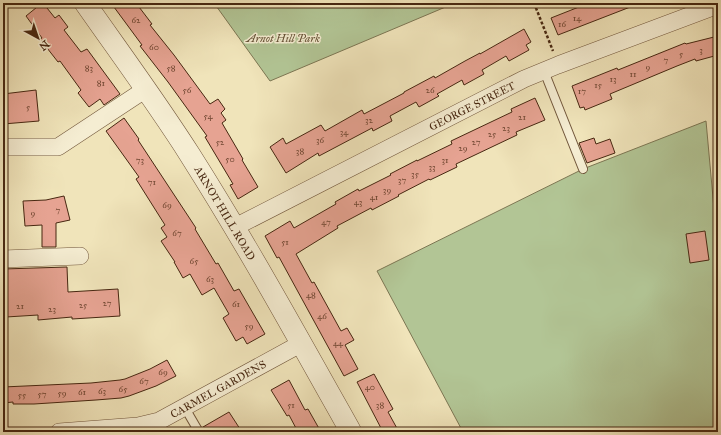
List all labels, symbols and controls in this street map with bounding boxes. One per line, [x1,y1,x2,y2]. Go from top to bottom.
house number: 14 [573,12,582,23]
house number: 62 [131,14,141,25]
north arrow [18,18,58,58]
house number: 16 [558,18,566,29]
park label: Arnot Hill Park [245,32,320,45]
text: N [36,37,52,54]
house number: 60 [149,41,159,52]
house number: 3 [699,44,703,55]
house number: 5 [679,48,684,59]
house number: 7 [664,54,669,65]
house number: 9 [646,61,651,72]
house number: 83 [85,62,94,73]
house number: 58 [167,62,176,73]
house number: 11 [629,68,637,79]
house number: 13 [609,73,617,84]
house number: 81 [97,77,106,88]
street label: GEORGE STREET [427,79,518,134]
house number: 15 [594,79,603,90]
house number: 56 [183,84,192,95]
house number: 26 [425,84,435,95]
house number: 17 [578,85,586,96]
house number: 5 [26,101,31,112]
house number: 54 [204,110,213,121]
house number: 21 [518,111,526,122]
house number: 32 [365,114,374,125]
house number: 23 [502,122,510,133]
house number: 34 [340,126,349,137]
house number: 25 [488,128,497,139]
house number: 36 [316,134,324,145]
house number: 52 [216,136,225,147]
house number: 27 [472,136,481,147]
house number: 29 [458,142,468,153]
house number: 38 [296,145,304,156]
house number: 50 [225,153,235,164]
house number: 73 [136,154,145,165]
house number: 31 [441,154,449,165]
house number: 33 [428,161,436,172]
street label: ARNOT HILL ROAD [191,163,258,263]
house number: 35 [411,168,420,179]
house number: 37 [398,174,406,185]
house number: 71 [148,176,157,187]
house number: 39 [383,184,391,195]
house number: 41 [370,191,379,202]
house number: 43 [354,196,363,207]
house number: 69 [162,199,172,210]
house number: 7 [56,204,61,215]
house number: 9 [31,207,36,218]
house number: 47 [321,216,331,227]
house number: 67 [172,227,182,238]
house number: 51 [281,236,289,247]
house number: 65 [190,255,199,266]
house number: 63 [206,273,215,284]
house number: 48 [306,289,316,300]
house number: 27 [103,297,112,308]
house number: 61 [232,298,240,309]
house number: 25 [79,299,88,310]
house number: 21 [16,300,24,311]
house number: 23 [48,303,56,314]
house number: 46 [317,310,327,321]
house number: 59 [244,320,254,331]
house number: 44 [333,337,344,348]
street label: CARMEL GARDENS [168,358,268,421]
house number: 69 [158,366,168,377]
house number: 67 [139,375,149,386]
house number: 40 [365,381,375,392]
house number: 65 [119,383,128,394]
house number: 63 [98,385,107,396]
house number: 61 [78,386,86,397]
house number: 59 [57,387,67,398]
house number: 57 [38,388,47,399]
house number: 55 [18,389,27,400]
house number: 51 [287,399,295,410]
house number: 38 [376,399,384,410]

